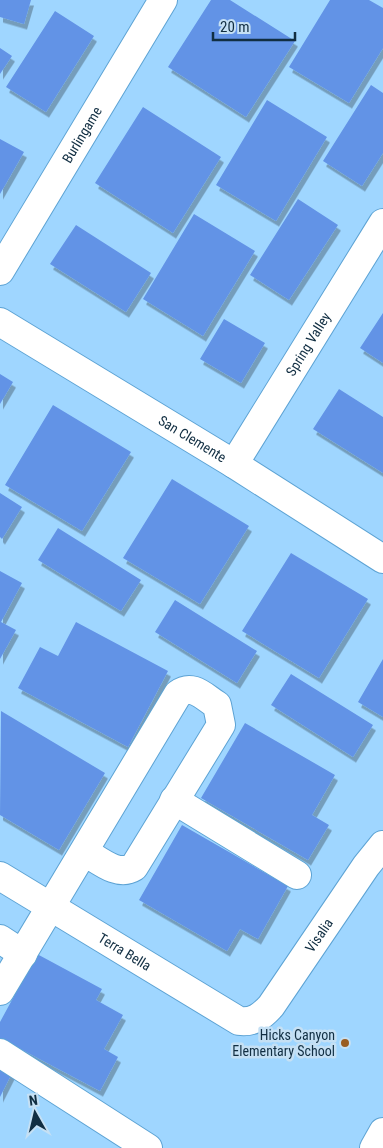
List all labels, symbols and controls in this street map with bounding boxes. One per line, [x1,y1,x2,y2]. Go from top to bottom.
scale bar [213,10,296,42]
text: 20 m [220,18,250,36]
street label: Burlingame [59,103,105,166]
street label: Spring Valley [283,309,334,379]
street label: San Clemente [156,412,229,466]
street label: Visalia [302,915,336,955]
street label: Terra Bella [96,930,154,974]
place label: Hicks Canyon Elementary School [232,1027,335,1059]
marker: Hicks Canyon Elementary School [339,1037,351,1049]
north arrow [10,1088,60,1138]
text: N [28,1092,39,1109]

